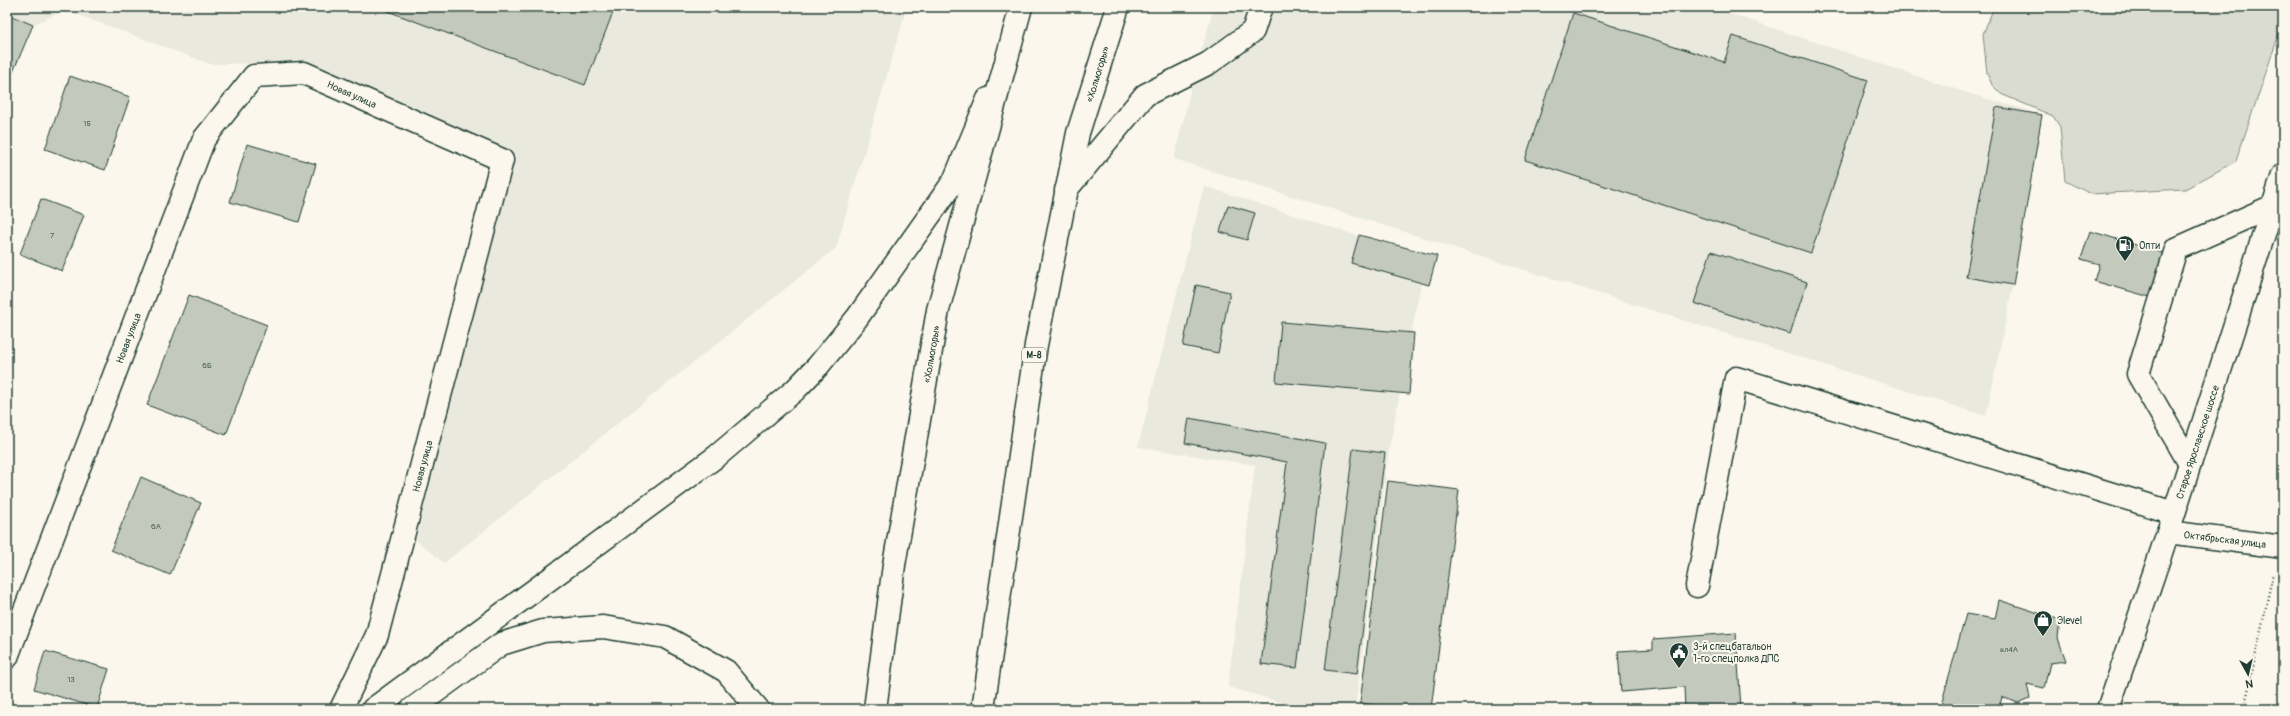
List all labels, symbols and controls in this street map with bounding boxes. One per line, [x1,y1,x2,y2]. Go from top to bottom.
street label: «Холмогоры» [1084,45,1112,104]
street label: Новая улица [325,79,379,111]
house number: 15 [83,119,91,128]
house number: 7 [50,231,55,240]
fuel station icon: Опти [2114,234,2136,262]
place label: Опти [2139,240,2160,252]
street label: Новая улица [114,311,144,365]
street label: «Холмогоры» [921,325,943,384]
road number: М-8 [1022,348,1046,362]
house number: 6Б [202,361,212,370]
street label: Старое Ярославское шоссе [2174,384,2222,501]
street label: Новая улица [410,439,436,493]
house number: 6А [151,522,161,531]
street label: Октябрьская улица [2183,529,2267,551]
shop icon: Эlevel [2032,609,2054,637]
place label: Эlevel [2057,615,2082,627]
public building icon: 3-й спецбатальон 1-го спецполка ДПС [1668,641,1690,669]
place label: 3-й спецбатальон 1-го спецполка ДПС [1693,641,1779,665]
house number: вл4А [2000,645,2018,654]
north arrow [2228,654,2268,694]
house number: 13 [67,675,75,684]
text: N [2244,676,2254,690]

